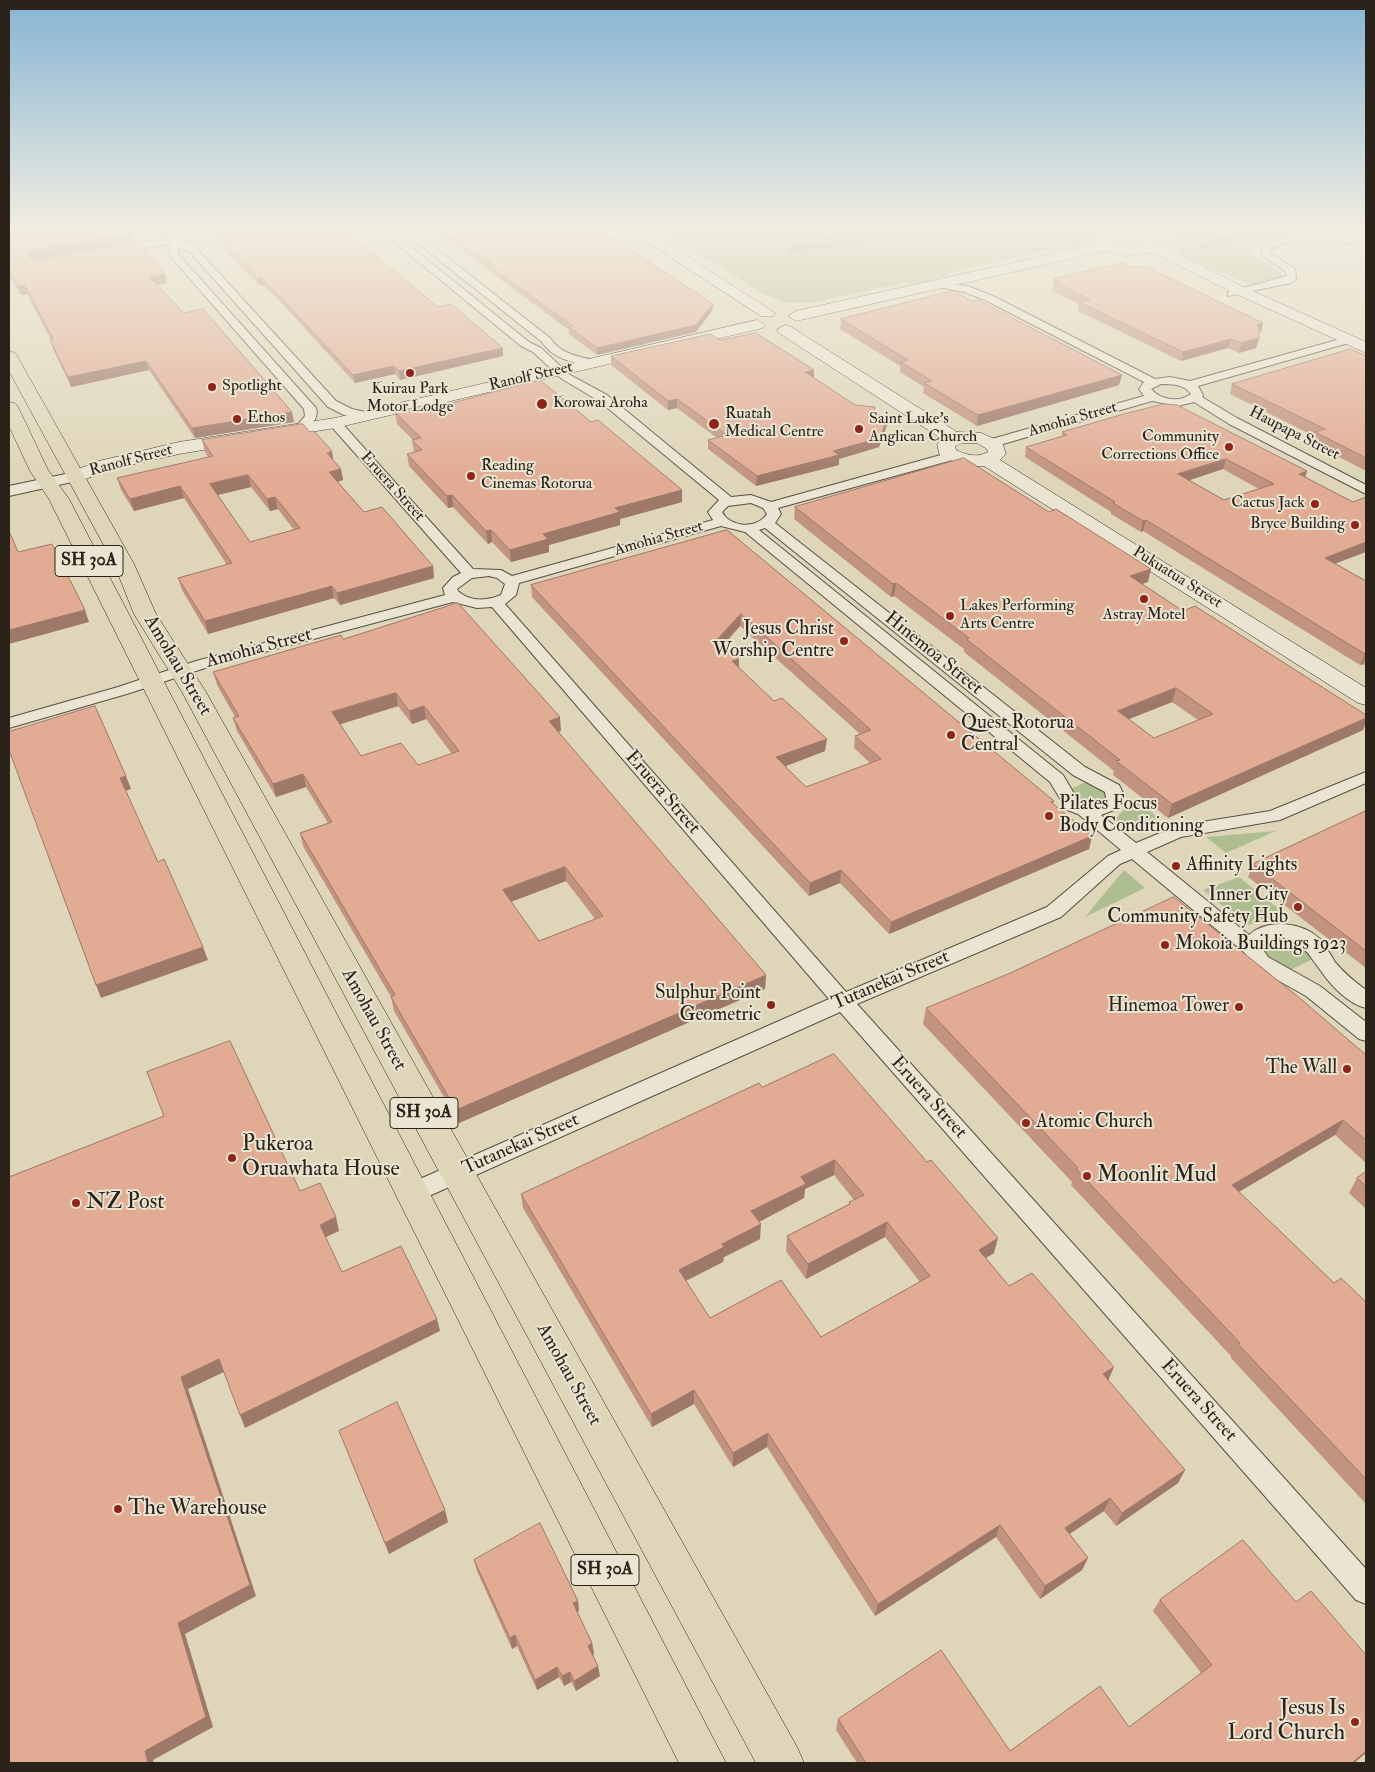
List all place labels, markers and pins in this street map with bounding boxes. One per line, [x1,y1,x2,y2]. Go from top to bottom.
marker: Kuirau Park Motor Lodge [404,367,416,379]
place label: Spotlight [222,377,282,397]
place label: Kuirau Park Motor Lodge [367,380,453,418]
marker: Spotlight [206,381,218,393]
place label: Korowai Aroha [553,394,648,414]
marker: Korowai Aroha [535,397,549,411]
place label: Ruatah Medical Centre [725,405,824,443]
place label: Ethos [247,409,285,429]
place label: Saint Luke's Anglican Church [869,410,977,448]
marker: Ethos [231,413,243,425]
marker: Ruatah Medical Centre [707,417,721,431]
marker: Saint Luke's Anglican Church [853,423,865,435]
place label: Community Corrections Office [1101,428,1219,466]
marker: Community Corrections Office [1223,441,1235,453]
place label: Reading Cinemas Rotorua [481,457,592,495]
marker: Reading Cinemas Rotorua [465,470,477,482]
place label: Cactus Jack [1231,494,1305,514]
marker: Cactus Jack [1309,498,1321,510]
place label: Bryce Building [1250,515,1345,535]
marker: Bryce Building [1349,519,1361,531]
marker: Astray Motel [1138,593,1150,605]
place label: Lakes Performing Arts Centre [960,597,1074,635]
place label: Astray Motel [1103,606,1185,626]
marker: Lakes Performing Arts Centre [944,610,956,622]
place label: Jesus Christ Worship Centre [712,619,834,663]
marker: Jesus Christ Worship Centre [838,635,850,647]
place label: Quest Rotorua Central [961,713,1074,757]
marker: Quest Rotorua Central [945,729,957,741]
place label: Pilates Focus Body Conditioning [1059,794,1204,838]
marker: Pilates Focus Body Conditioning [1043,810,1055,822]
place label: Affinity Lights [1186,855,1297,877]
marker: Affinity Lights [1170,860,1182,872]
place label: Inner City Community Safety Hub [1107,885,1288,929]
marker: Inner City Community Safety Hub [1292,901,1304,913]
place label: Mokoia Buildings 1923 [1175,934,1346,956]
marker: Mokoia Buildings 1923 [1159,939,1171,951]
place label: Sulphur Point Geometric [655,983,761,1027]
place label: Hinemoa Tower [1108,996,1229,1018]
marker: Sulphur Point Geometric [765,999,777,1011]
marker: Hinemoa Tower [1233,1001,1245,1013]
place label: The Wall [1266,1058,1337,1080]
marker: The Wall [1341,1063,1353,1075]
place label: Atomic Church [1036,1112,1153,1134]
marker: Atomic Church [1020,1117,1032,1129]
place label: Pukeroa Oruawhata House [242,1132,400,1184]
marker: Pukeroa Oruawhata House [226,1152,238,1164]
place label: Moonlit Mud [1097,1163,1217,1189]
marker: Moonlit Mud [1081,1170,1093,1182]
place label: NZ Post [86,1190,164,1216]
marker: NZ Post [70,1197,82,1209]
place label: The Warehouse [128,1496,267,1522]
marker: The Warehouse [112,1503,124,1515]
place label: Jesus Is Lord Church [1227,1696,1345,1748]
marker: Jesus Is Lord Church [1349,1716,1361,1728]

